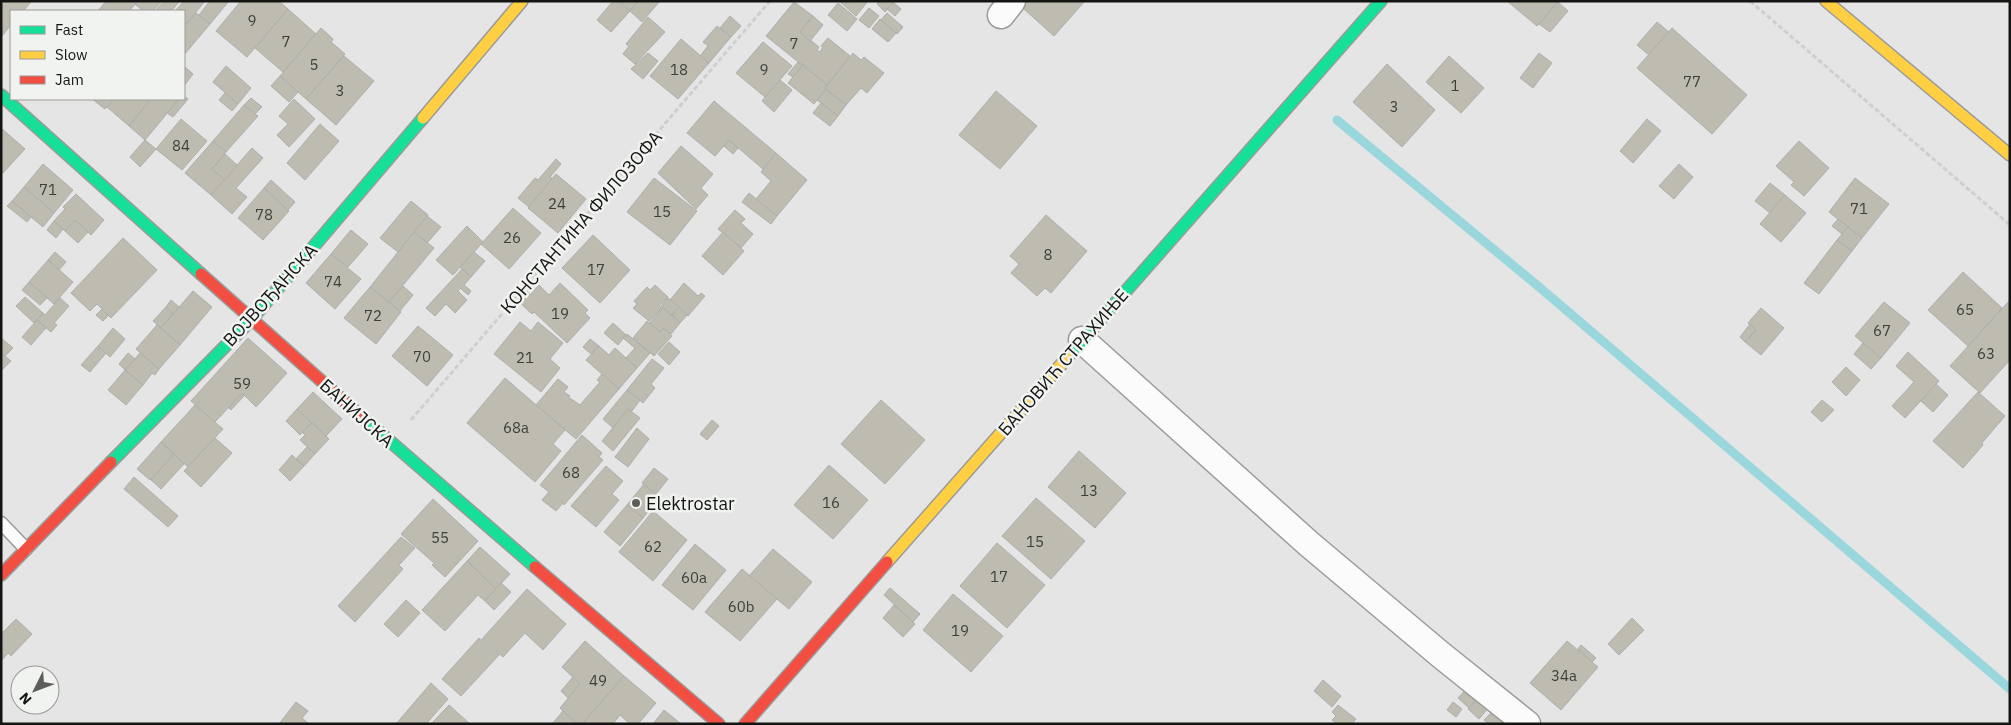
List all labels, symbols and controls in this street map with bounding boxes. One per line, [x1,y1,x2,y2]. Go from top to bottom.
legend [10,10,185,100]
house number: 9 [247,11,257,30]
text: Fast [55,20,83,39]
house number: 7 [281,32,291,51]
house number: 7 [789,34,799,53]
text: Slow [55,45,88,64]
house number: 5 [309,55,319,74]
house number: 18 [670,60,688,79]
house number: 9 [759,60,769,79]
text: Jam [55,70,84,89]
house number: 77 [1683,72,1701,91]
house number: 1 [1450,76,1460,95]
house number: 3 [335,81,345,100]
house number: 3 [1389,97,1399,116]
street label: КОНСТАНТИНА ФИЛОЗОФА [495,125,667,318]
house number: 84 [172,136,190,155]
house number: 71 [39,180,57,199]
house number: 24 [548,194,566,213]
house number: 71 [1850,199,1868,218]
house number: 15 [653,202,671,221]
house number: 78 [255,205,273,224]
house number: 26 [503,228,521,247]
street label: ВОЈВОЂАНСКА [218,238,323,351]
house number: 8 [1043,245,1053,264]
house number: 17 [587,260,605,279]
house number: 74 [324,272,342,291]
street label: БАНОВИЋ СТРАХИЊЕ [993,284,1133,440]
house number: 65 [1956,300,1974,319]
house number: 19 [551,304,569,323]
house number: 72 [364,306,382,325]
house number: 67 [1873,321,1891,340]
house number: 63 [1977,344,1995,363]
house number: 70 [413,347,431,366]
house number: 21 [516,348,534,367]
house number: 59 [233,374,251,393]
street label: БАНИЈСКА [315,374,399,453]
house number: 68a [503,418,529,437]
house number: 68 [562,463,580,482]
house number: 13 [1080,481,1098,500]
place label: Elektrostar [646,492,735,515]
house number: 16 [822,493,840,512]
marker: Elektrostar [630,497,642,509]
house number: 55 [431,528,449,547]
house number: 15 [1026,532,1044,551]
house number: 62 [644,537,662,556]
house number: 17 [990,567,1008,586]
house number: 60a [681,568,707,587]
house number: 60b [728,597,754,616]
house number: 19 [951,621,969,640]
north arrow [10,665,60,715]
house number: 34a [1551,666,1577,685]
house number: 49 [589,671,607,690]
text: N [15,689,35,708]

